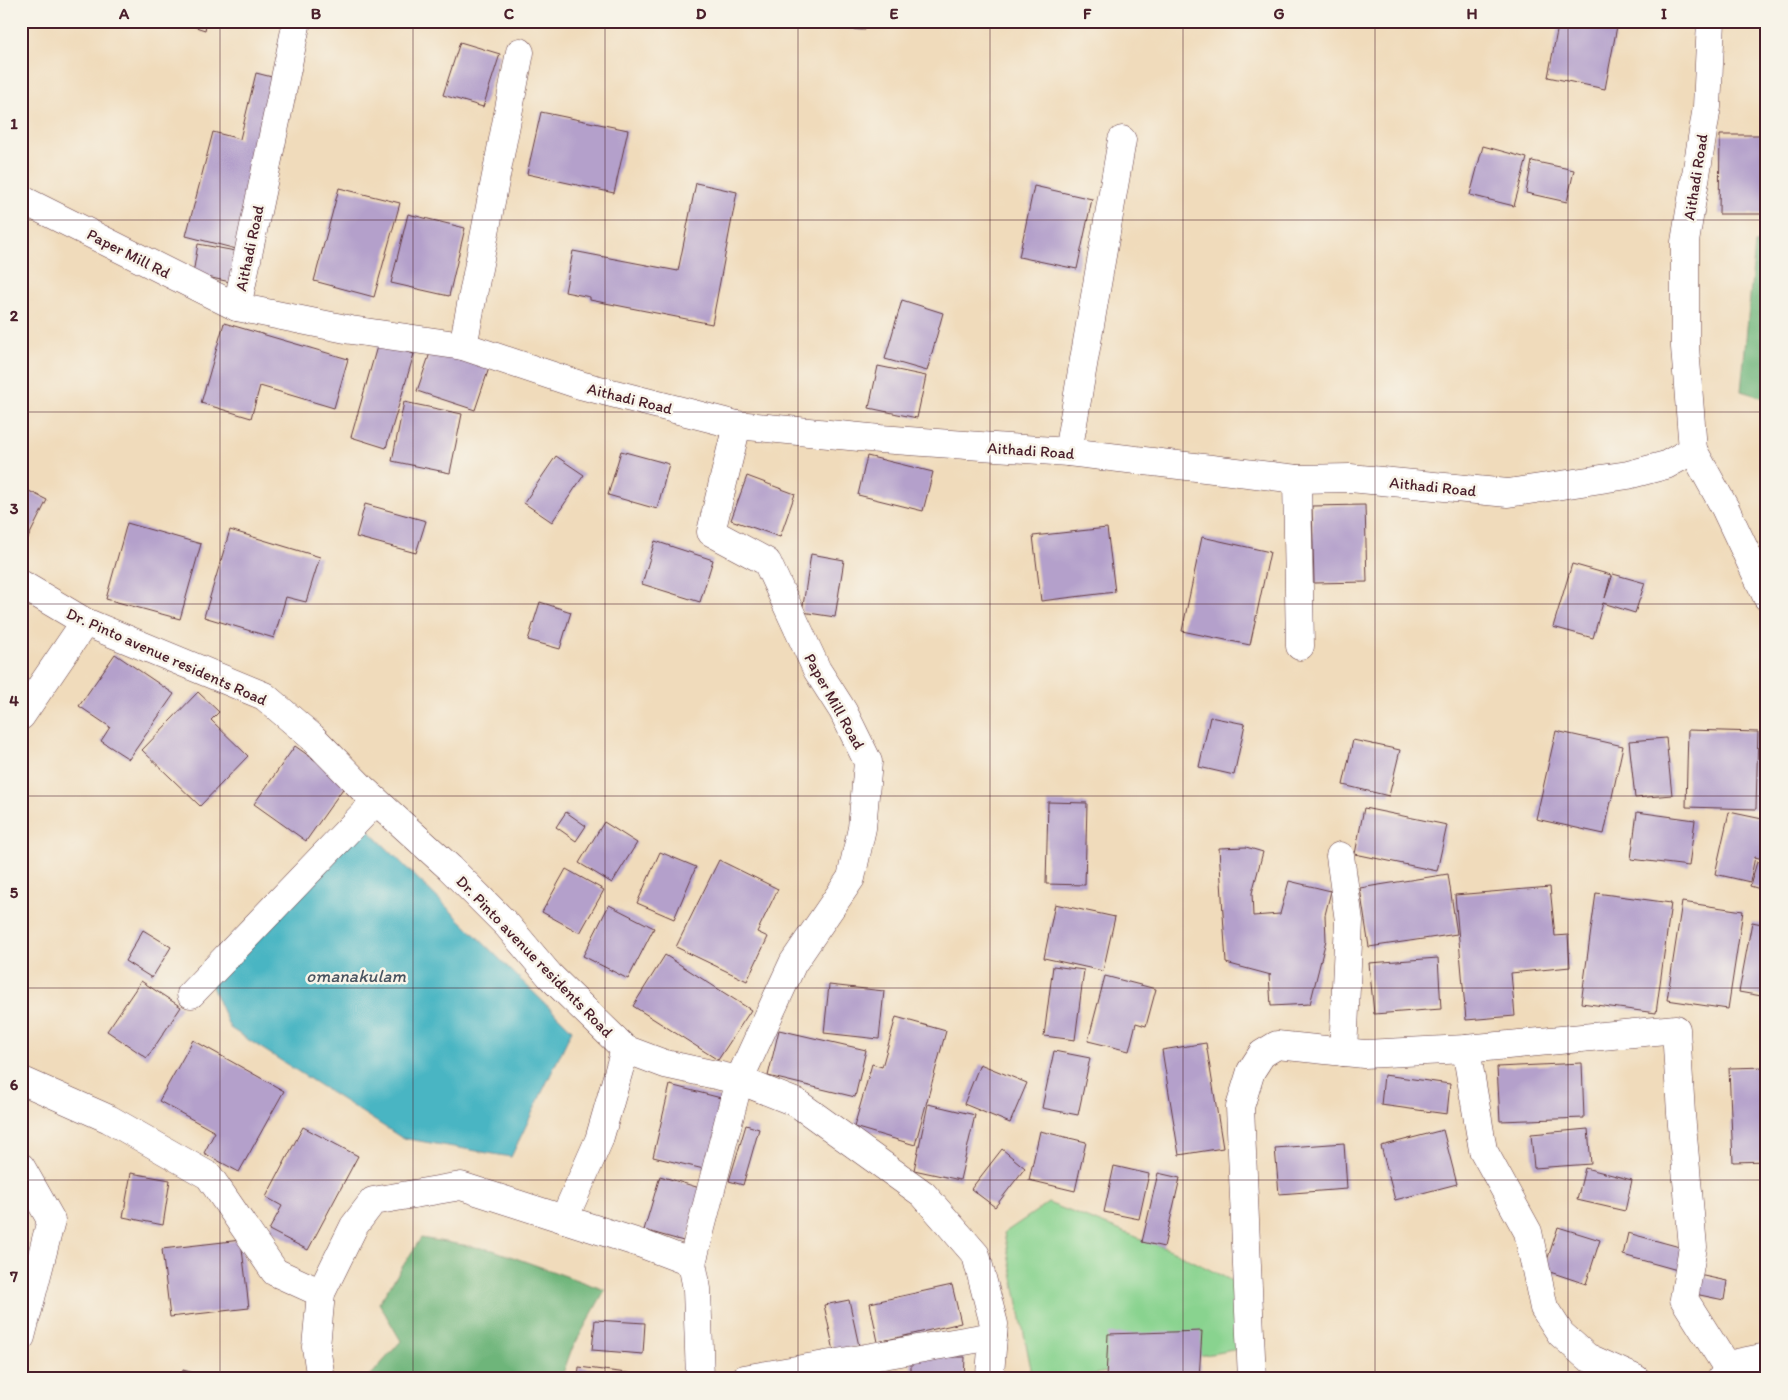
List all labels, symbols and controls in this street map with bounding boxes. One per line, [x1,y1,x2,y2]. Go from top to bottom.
text: A [118,4,130,23]
text: B [311,4,322,23]
text: C [504,4,515,23]
text: D [696,4,707,23]
text: E [890,4,899,23]
text: F [1083,4,1092,23]
text: G [1273,4,1285,23]
text: H [1466,4,1478,23]
text: I [1661,4,1667,23]
text: 1 [10,114,18,133]
street label: Aithadi Road [1679,132,1712,222]
street label: Aithadi Road [231,203,268,293]
street label: Paper Mill Rd [84,224,174,283]
text: 2 [10,306,19,325]
street label: Aithadi Road [585,379,675,418]
street label: Aithadi Road [987,438,1075,463]
street label: Aithadi Road [1389,472,1477,501]
text: 3 [10,499,19,518]
street label: Dr. Pinto avenue residents Road [64,604,270,709]
street label: Paper Mill Road [800,650,869,753]
text: 4 [9,691,19,710]
street label: Dr. Pinto avenue residents Road [452,872,617,1041]
text: 5 [10,883,19,902]
water label: omanakulam [306,965,406,987]
text: 6 [10,1075,19,1094]
text: 7 [9,1267,18,1286]

